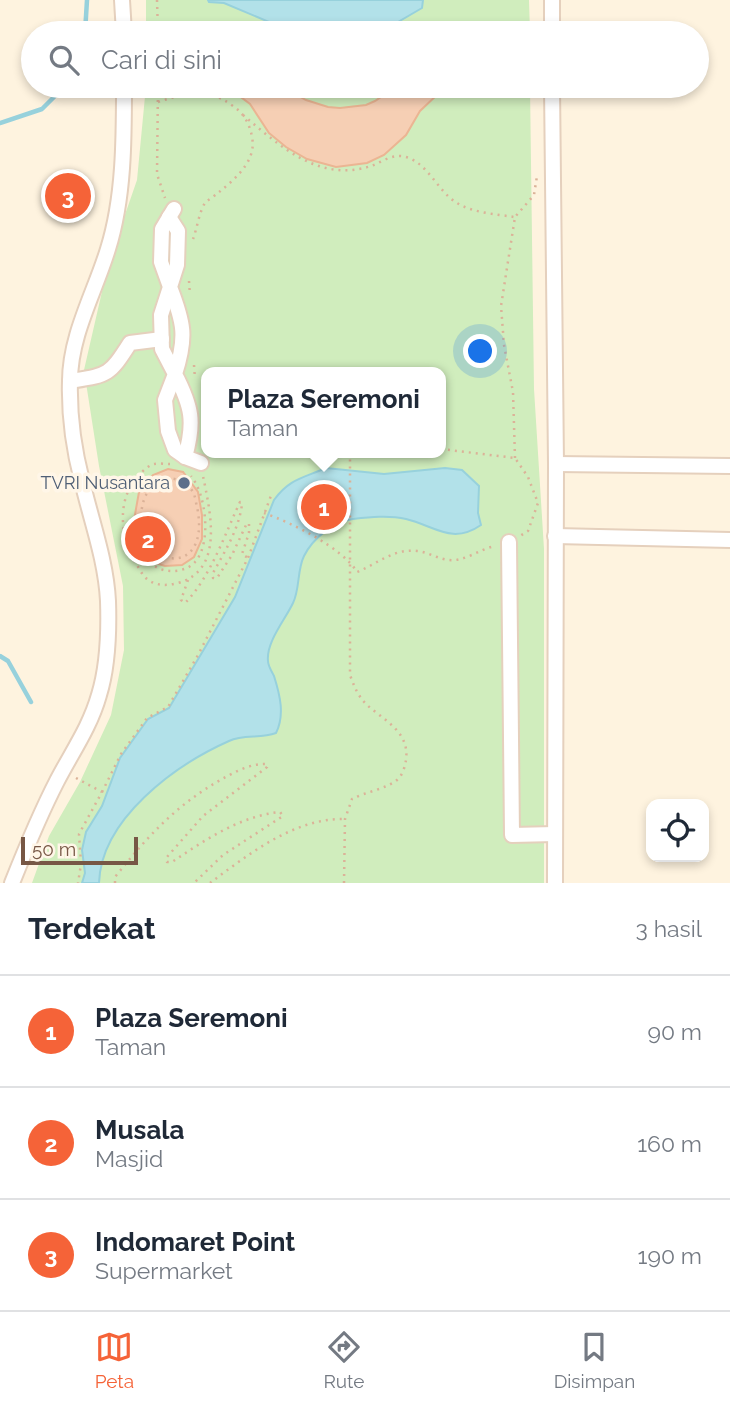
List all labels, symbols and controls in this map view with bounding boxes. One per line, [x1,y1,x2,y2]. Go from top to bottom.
search box [21,21,709,98]
icon: search [45,41,83,79]
text: Cari di sini [101,45,222,75]
pin: 3 [45,170,91,222]
your location [463,334,497,368]
popup [201,367,446,458]
text: Plaza Seremoni [227,384,420,414]
text: Taman [227,414,298,441]
place label: TVRI Nusantara [41,472,170,493]
marker: TVRI Nusantara [176,475,192,491]
pin: 1 [301,481,347,533]
pin: 2 [125,513,171,565]
map controls [646,799,709,862]
button: locate [646,799,709,862]
scale bar [21,834,138,866]
text: 50 m [32,838,76,860]
text: Terdekat [28,911,156,946]
text: 3 hasil [636,915,702,942]
text: Plaza Seremoni [95,1003,288,1033]
text: 1 [45,1018,57,1045]
text: 90 m [647,1018,702,1045]
text: Taman [95,1033,166,1060]
text: Musala [95,1115,185,1145]
text: 2 [45,1130,57,1157]
text: 160 m [637,1130,702,1157]
text: Masjid [95,1145,163,1172]
text: Indomaret Point [95,1227,295,1257]
text: 3 [45,1242,57,1269]
text: 190 m [638,1242,702,1269]
text: Supermarket [95,1257,233,1284]
tab: Peta [95,1328,134,1392]
tab: Rute [323,1328,364,1392]
tab: Disimpan [554,1328,635,1392]

